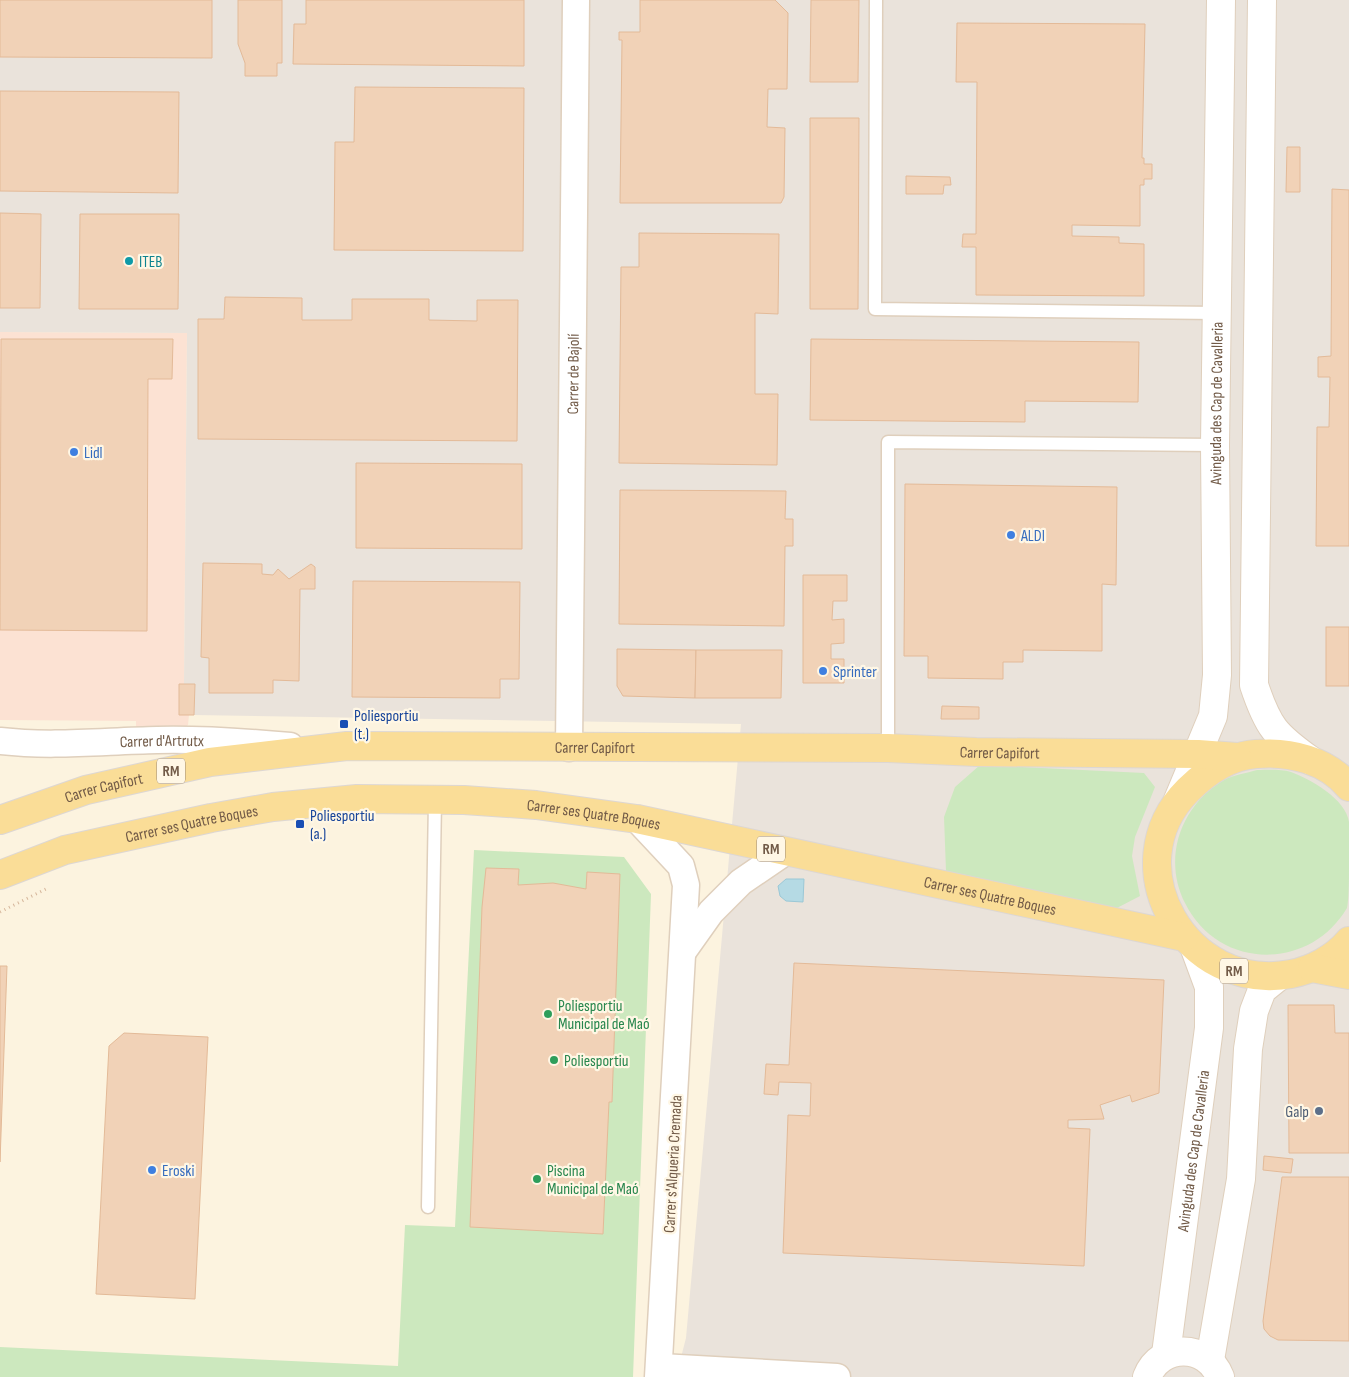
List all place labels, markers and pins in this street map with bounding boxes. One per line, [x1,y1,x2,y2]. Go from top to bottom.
place label: ITEB [139,253,162,272]
marker: ITEB [123,255,135,267]
place label: Lidl [84,444,103,463]
marker: Lidl [68,446,80,458]
place label: ALDI [1020,527,1045,546]
marker: ALDI [1005,529,1017,541]
place label: Sprinter [833,663,877,682]
marker: Sprinter [817,665,829,677]
place label: Poliesportiu (t.) [354,707,418,744]
marker: Poliesportiu (t.) [338,718,350,730]
place label: Poliesportiu (a.) [310,807,374,844]
marker: Poliesportiu (a.) [294,818,306,830]
place label: Poliesportiu Municipal de Maó [558,997,650,1034]
marker: Poliesportiu Municipal de Maó [542,1008,554,1020]
place label: Poliesportiu [564,1052,628,1071]
marker: Poliesportiu [548,1054,560,1066]
place label: Galp [1285,1103,1309,1122]
marker: Galp [1313,1105,1325,1117]
place label: Eroski [162,1162,194,1181]
place label: Piscina Municipal de Maó [547,1162,639,1199]
marker: Eroski [146,1164,158,1176]
marker: Piscina Municipal de Maó [531,1173,543,1185]

